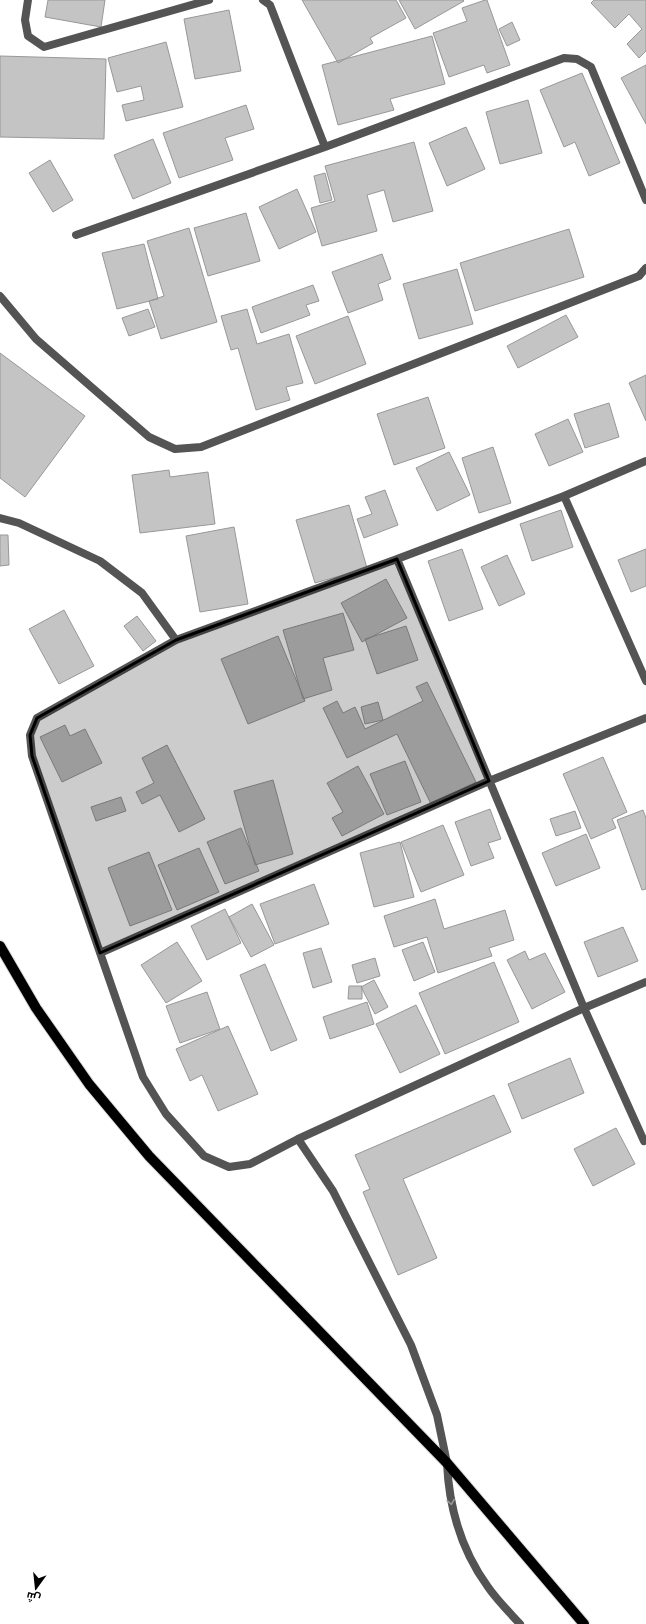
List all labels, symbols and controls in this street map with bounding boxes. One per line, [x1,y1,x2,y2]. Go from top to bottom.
one-way arrow [446,1499,455,1505]
north arrow [16,1568,56,1608]
text: ش [25,1589,42,1605]

